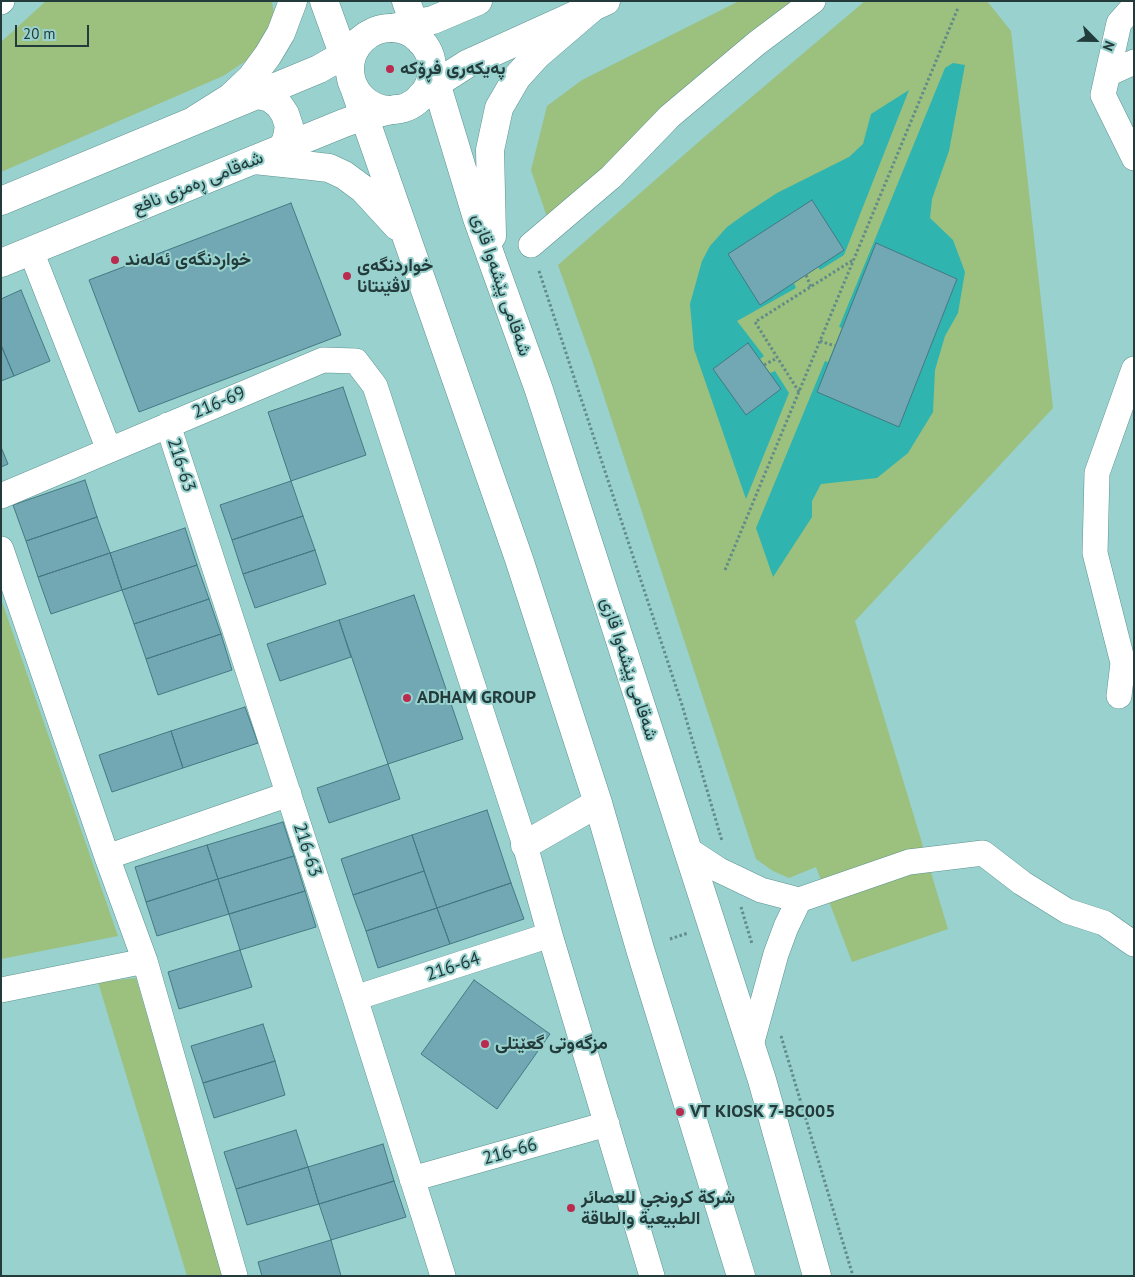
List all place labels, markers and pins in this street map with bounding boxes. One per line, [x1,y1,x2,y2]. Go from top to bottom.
place label: پەیکەری فڕۆکە [400,58,506,80]
marker: پەیکەری فڕۆکە [384,63,396,75]
place label: خواردنگەی ئەلەند [125,249,251,271]
marker: خواردنگەی ئەلەند [109,254,121,266]
place label: خواردنگەی لاڤێنتانا [357,255,433,298]
marker: خواردنگەی لاڤێنتانا [341,270,353,282]
place label: ADHAM GROUP [417,687,536,709]
marker: ADHAM GROUP [401,692,413,704]
place label: مزگەوتی گعێتلی [495,1033,608,1055]
marker: مزگەوتی گعێتلی [479,1038,491,1050]
place label: VT KIOSK 7-BC005 [690,1101,835,1123]
marker: VT KIOSK 7-BC005 [674,1106,686,1118]
place label: شركة كرونجي للعصائر الطبيعية والطاقة [581,1187,735,1230]
marker: شركة كرونجي للعصائر الطبيعية والطاقة [565,1202,577,1214]

